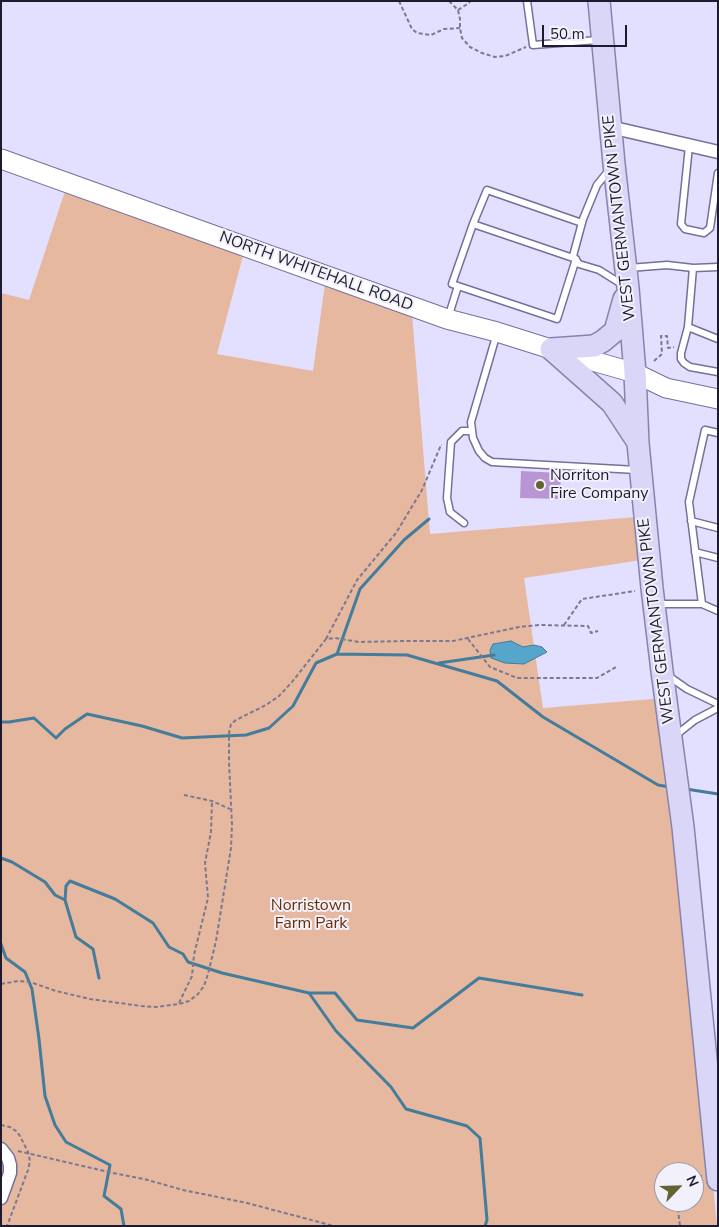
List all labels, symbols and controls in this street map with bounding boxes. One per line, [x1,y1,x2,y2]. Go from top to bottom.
scale bar [544,15,629,47]
text: 50 m [550,24,585,44]
street label: WEST GERMANTOWN PIKE [600,114,640,322]
street label: NORTH WHITEHALL ROAD [216,228,416,316]
place label: Norriton Fire Company [550,466,649,504]
marker: Norriton Fire Company [534,479,546,491]
street label: WEST GERMANTOWN PIKE [635,517,679,725]
park label: Norristown Farm Park [271,896,351,934]
north arrow [654,1162,704,1212]
text: N [681,1172,703,1190]

